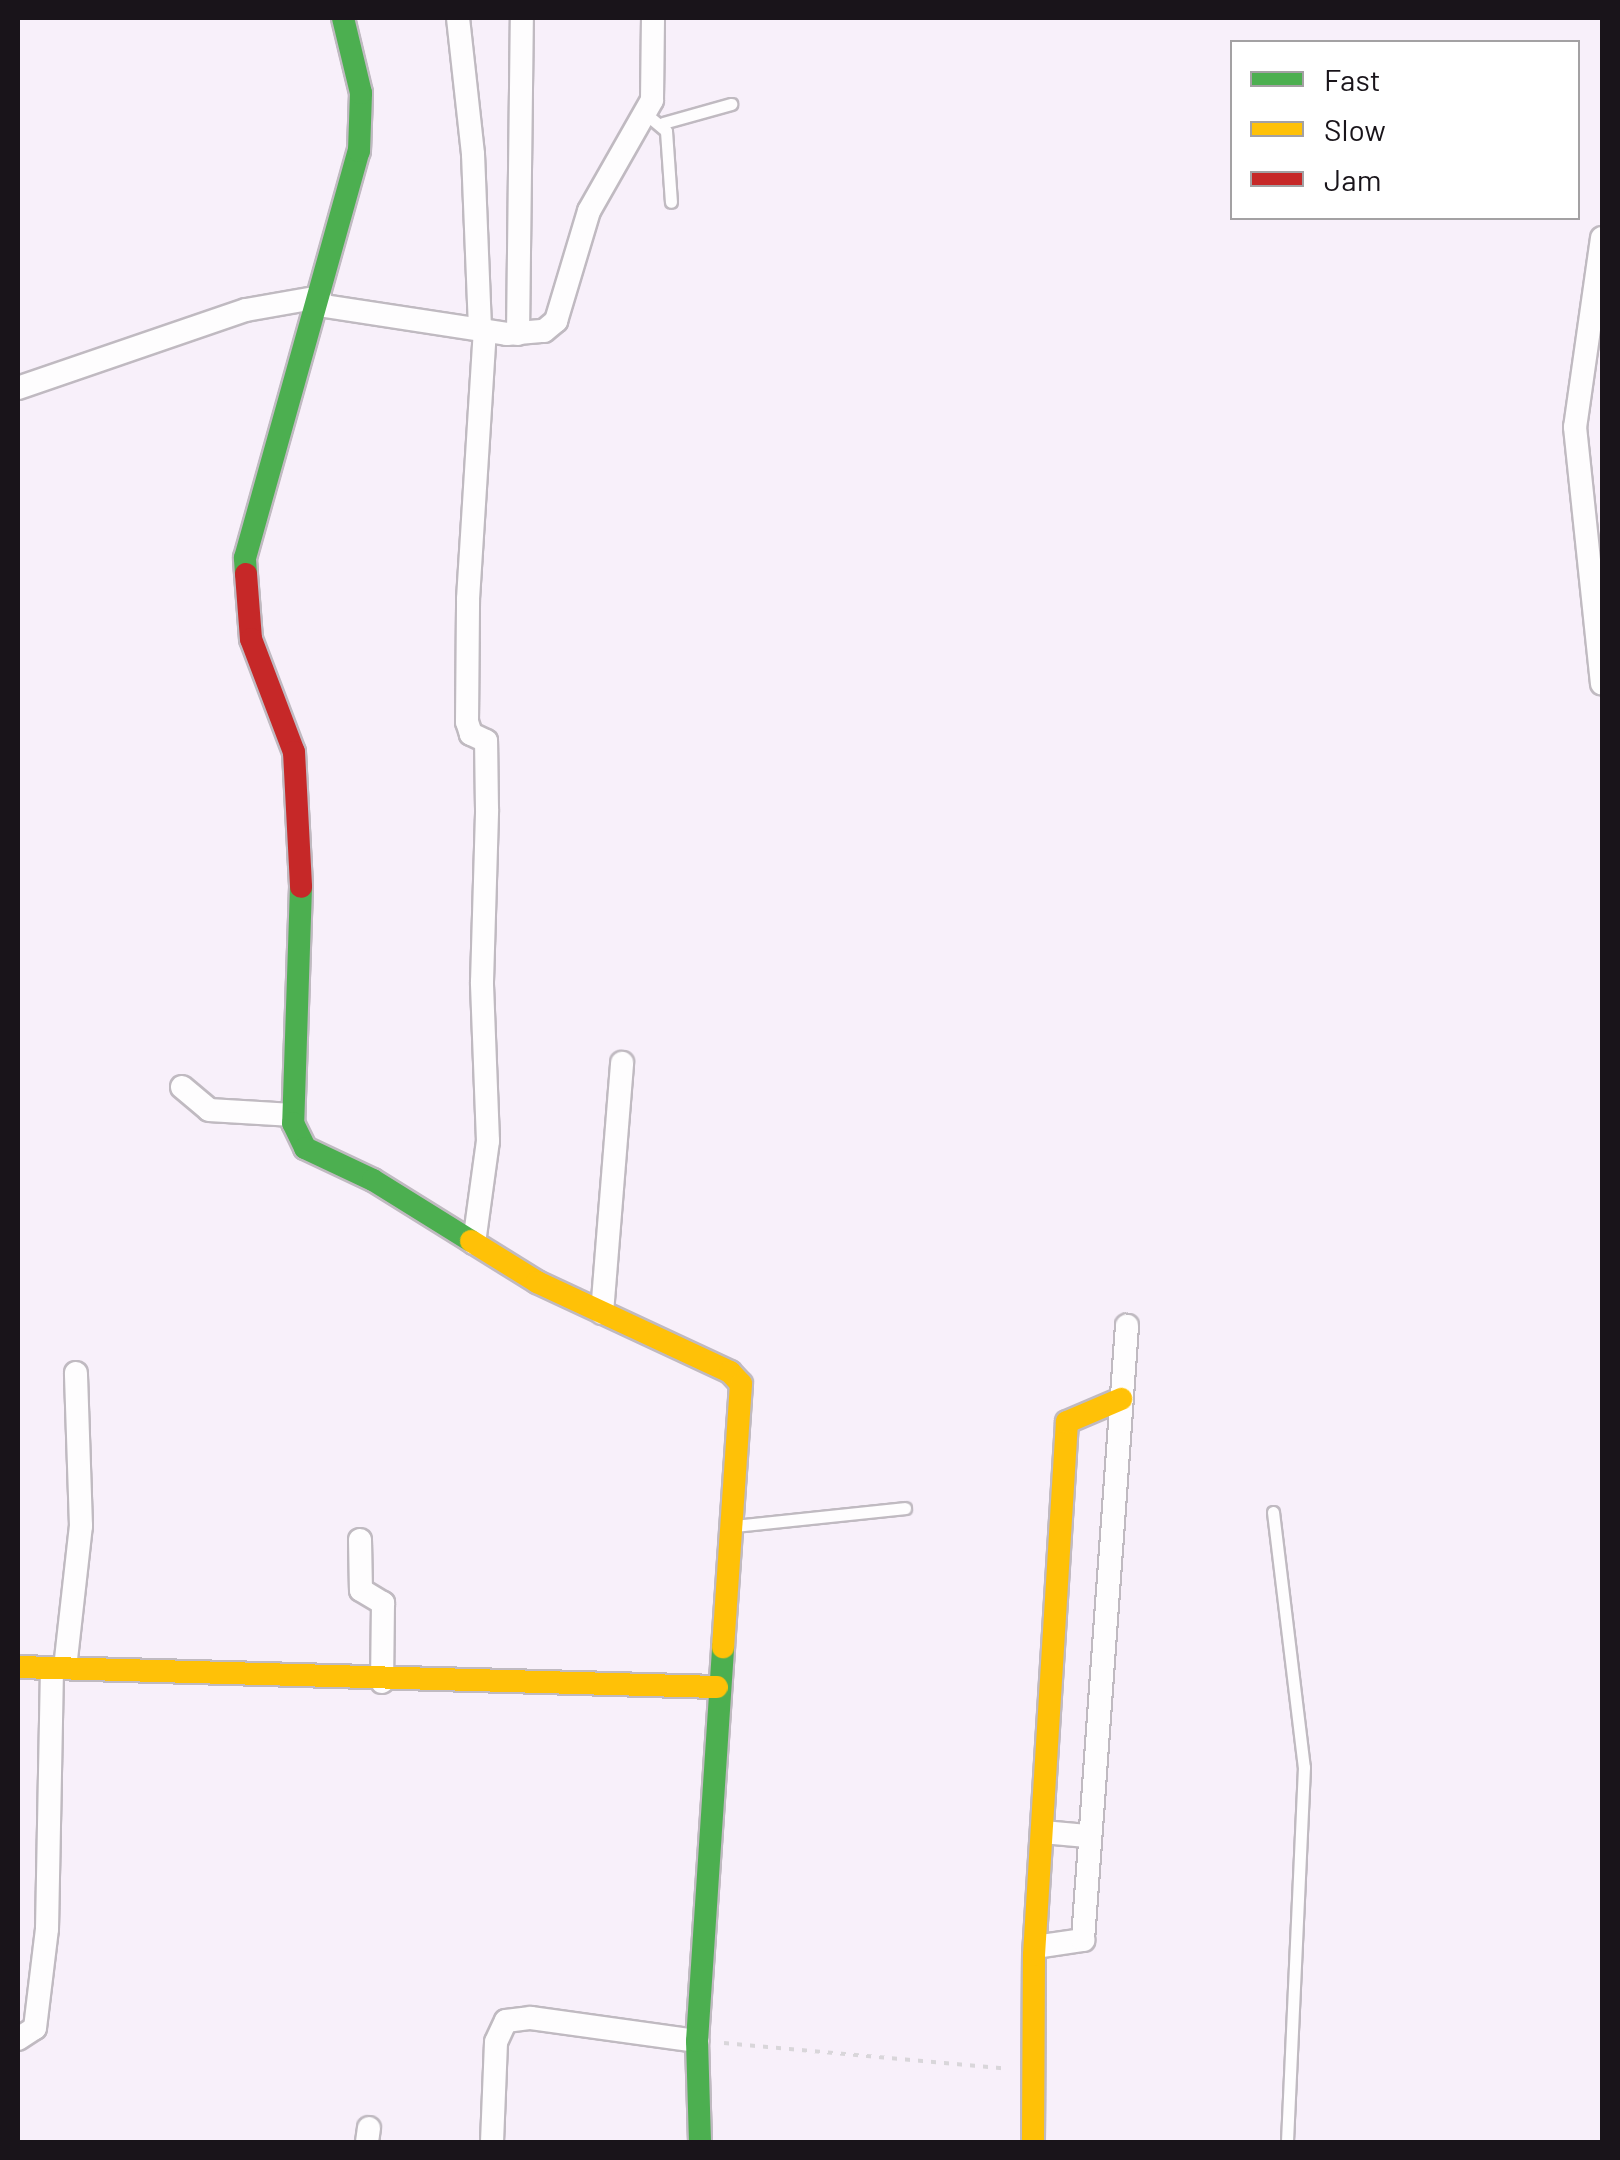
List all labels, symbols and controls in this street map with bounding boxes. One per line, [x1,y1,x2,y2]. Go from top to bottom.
legend [1230,40,1580,220]
text: Fast [1324,61,1381,97]
text: Slow [1324,111,1386,147]
text: Jam [1324,161,1381,197]

